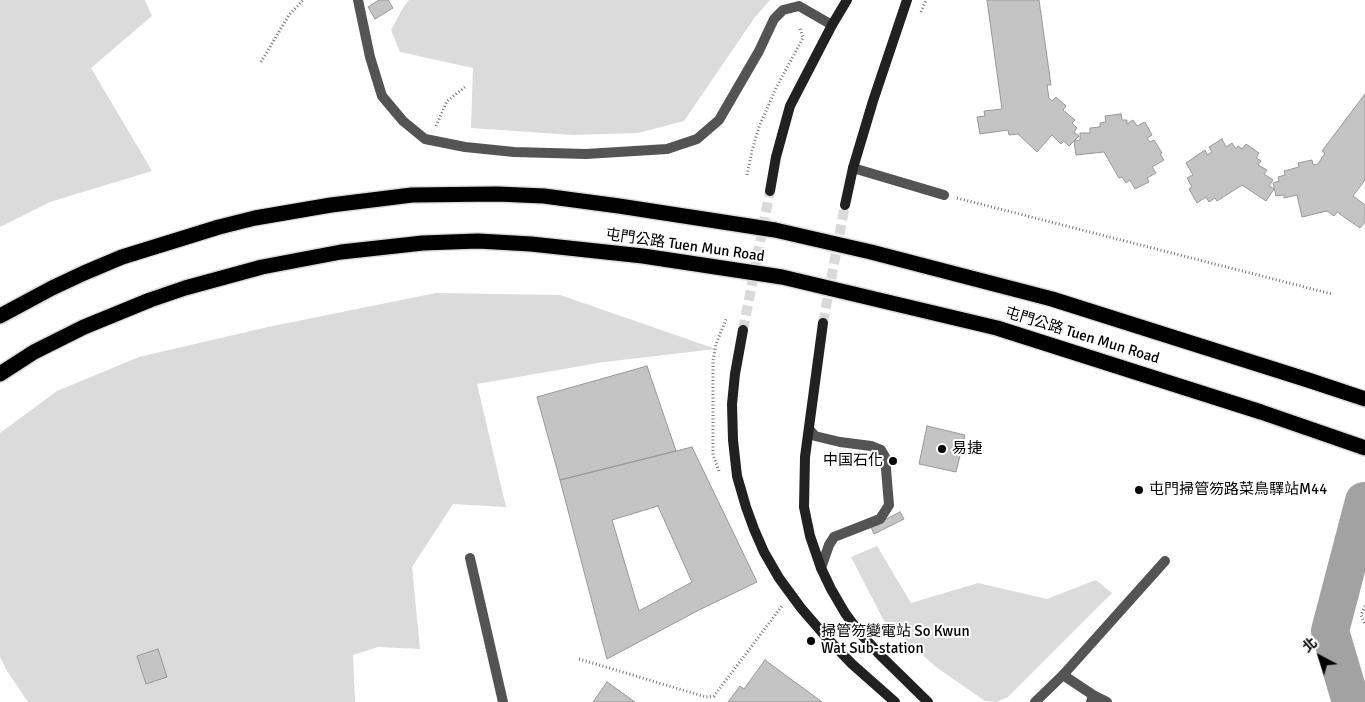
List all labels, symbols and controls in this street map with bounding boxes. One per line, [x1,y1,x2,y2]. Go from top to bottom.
street label: 屯門公路 Tuen Mun Road [604,226,766,266]
street label: 屯門公路 Tuen Mun Road [1003,304,1161,368]
place label: 易捷 [952,440,982,458]
marker: 易捷 [936,443,948,455]
place label: 中国石化 [823,452,883,470]
marker: 中国石化 [887,455,899,467]
place label: 屯門掃管笏路菜鳥驛站M44 [1149,481,1327,499]
marker: 屯門掃管笏路菜鳥驛站M44 [1133,484,1145,496]
place label: 掃管笏變電站 So Kwun Wat Sub-station [821,623,970,658]
north arrow [1295,632,1345,682]
text: 北 [1299,634,1321,656]
marker: 掃管笏變電站 So Kwun Wat Sub-station [805,635,817,647]

